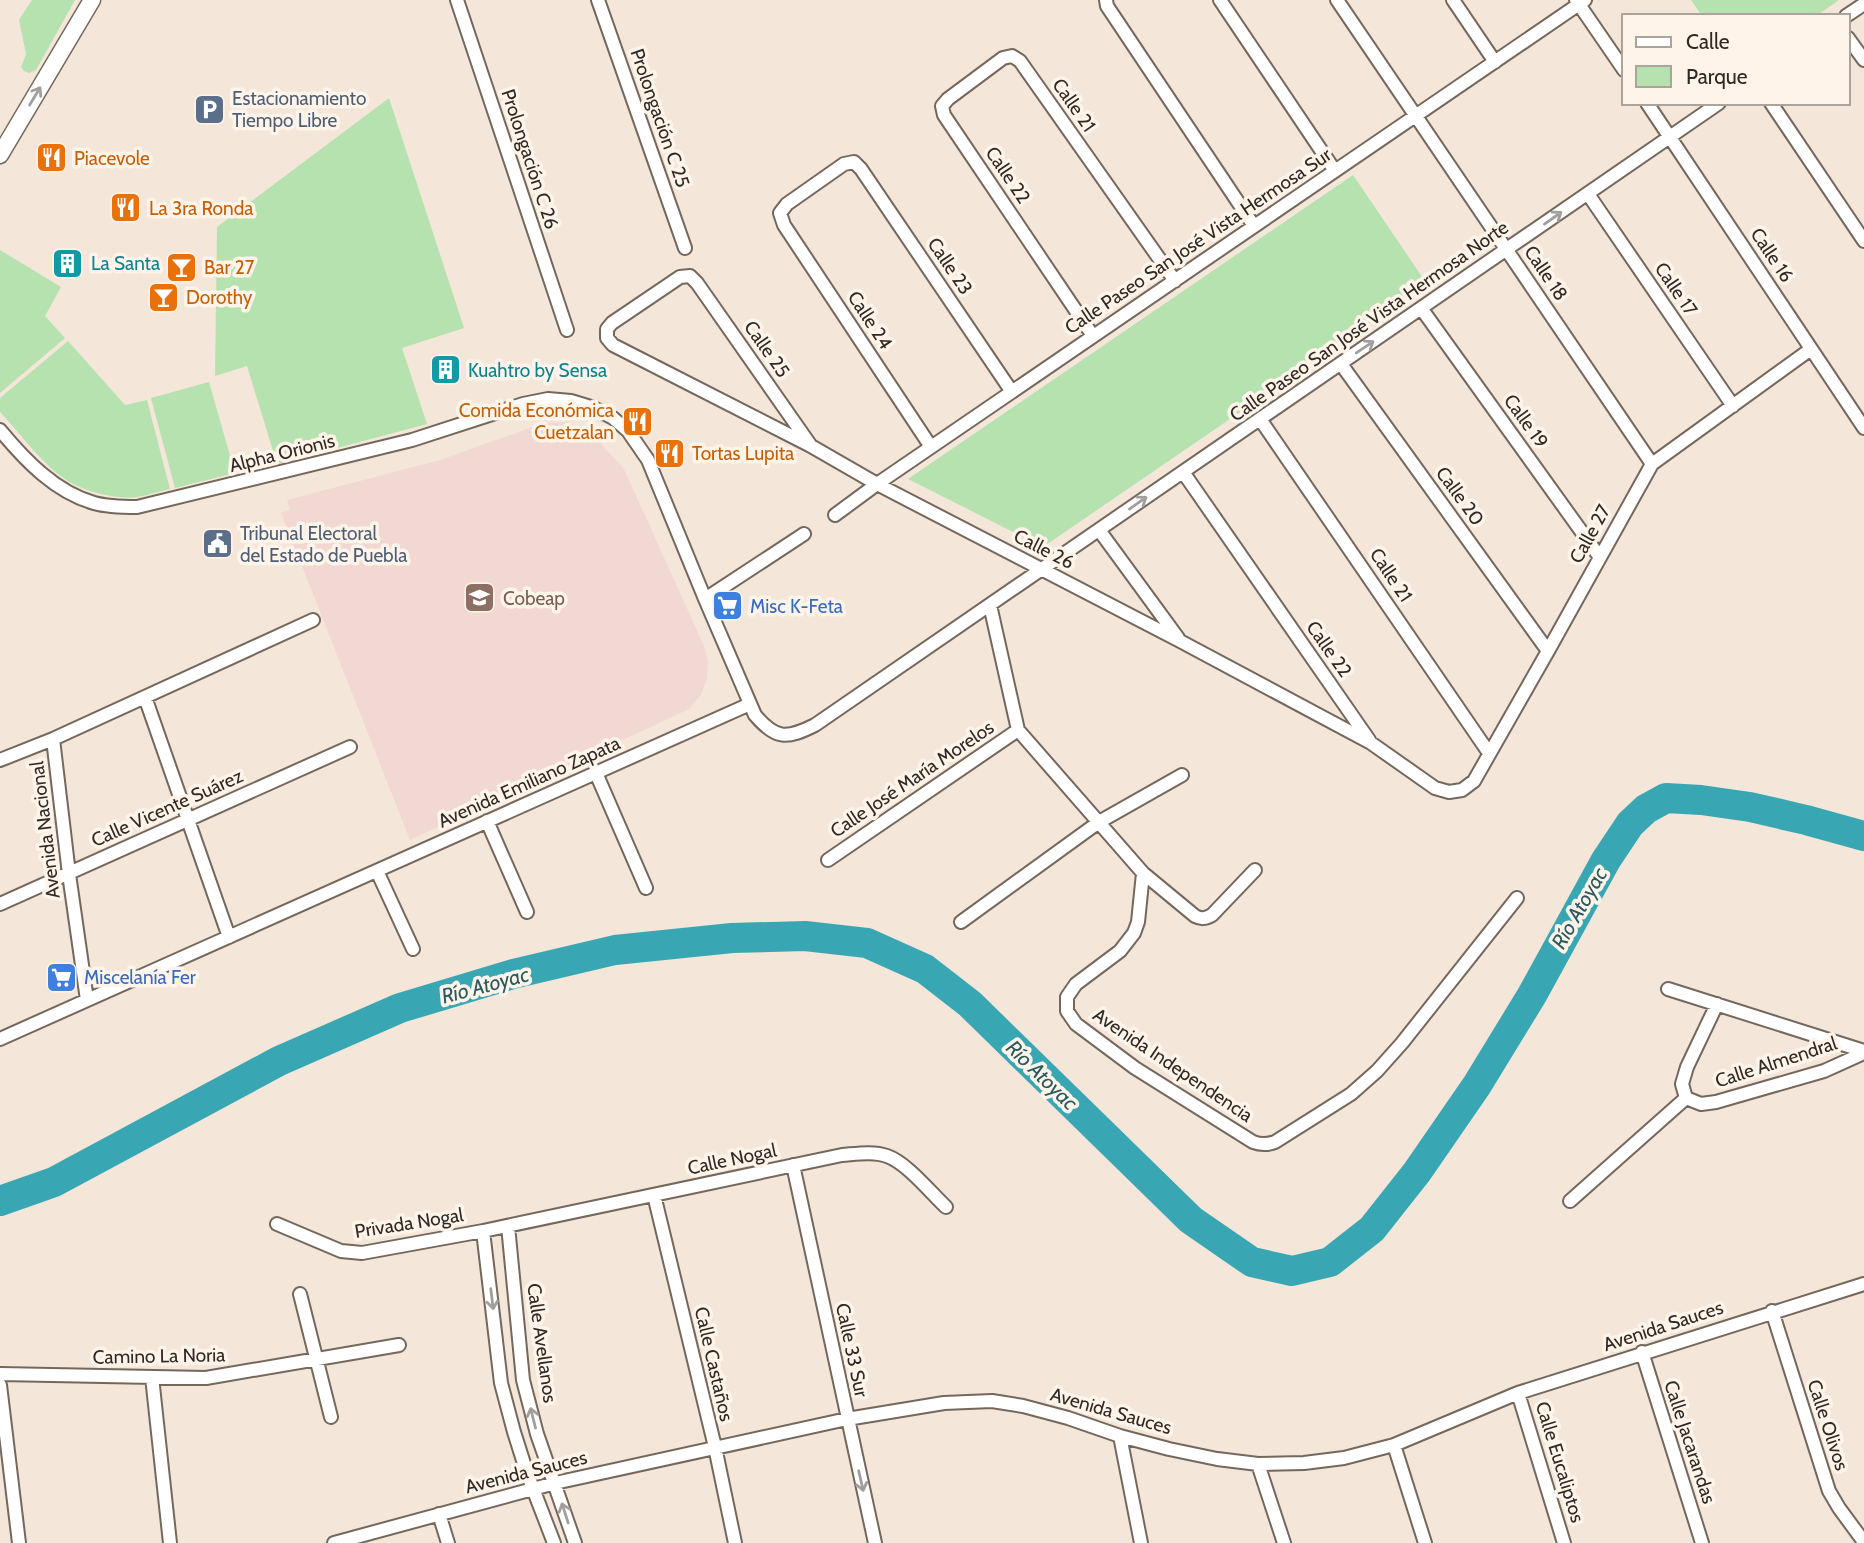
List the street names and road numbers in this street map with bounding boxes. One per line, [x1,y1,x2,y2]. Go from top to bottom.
street label: Prolongación C 25 [625,46,695,190]
street label: Calle 21 [1047,74,1101,136]
street label: Prolongación C 26 [497,86,563,232]
street label: Calle 22 [981,142,1035,208]
street label: Calle Paseo San José Vista Hermosa Sur [1061,143,1335,339]
street label: Calle Paseo San José Vista Hermosa Norte [1225,215,1513,426]
street label: Calle 16 [1745,223,1799,287]
street label: Calle 23 [923,233,977,299]
street label: Calle 18 [1519,241,1573,305]
street label: Calle 17 [1650,258,1702,320]
street label: Calle 24 [843,287,897,353]
street label: Calle 25 [739,316,795,382]
street label: Calle 19 [1499,390,1553,452]
street label: Alpha Orionis [227,429,337,477]
street label: Calle 20 [1431,462,1489,530]
street label: Calle 27 [1565,500,1616,567]
street label: Calle 26 [1010,524,1078,574]
street label: Calle 21 [1365,544,1417,606]
street label: Calle 22 [1301,616,1357,682]
street label: Calle José María Morelos [826,716,998,842]
street label: Avenida Emiliano Zapata [434,731,624,833]
street label: Avenida Nacional [25,760,65,900]
street label: Calle Vicente Suárez [88,764,246,852]
street label: Avenida Independencia [1089,1003,1257,1127]
street label: Calle Almendral [1712,1031,1840,1093]
street label: Calle Nogal [685,1138,779,1180]
street label: Privada Nogal [353,1203,465,1243]
street label: Calle Avellanos [522,1282,562,1404]
street label: Avenida Sauces [1600,1296,1726,1356]
street label: Calle 33 Sur [831,1301,873,1399]
street label: Calle Castaños [690,1304,738,1424]
street label: Camino La Noria [93,1343,225,1369]
street label: Calle Jacarandas [1659,1377,1721,1507]
street label: Calle Olivos [1803,1377,1854,1473]
street label: Avenida Sauces [1048,1383,1174,1439]
street label: Calle Eucaliptos [1531,1399,1589,1525]
street label: Avenida Sauces [463,1446,589,1498]

